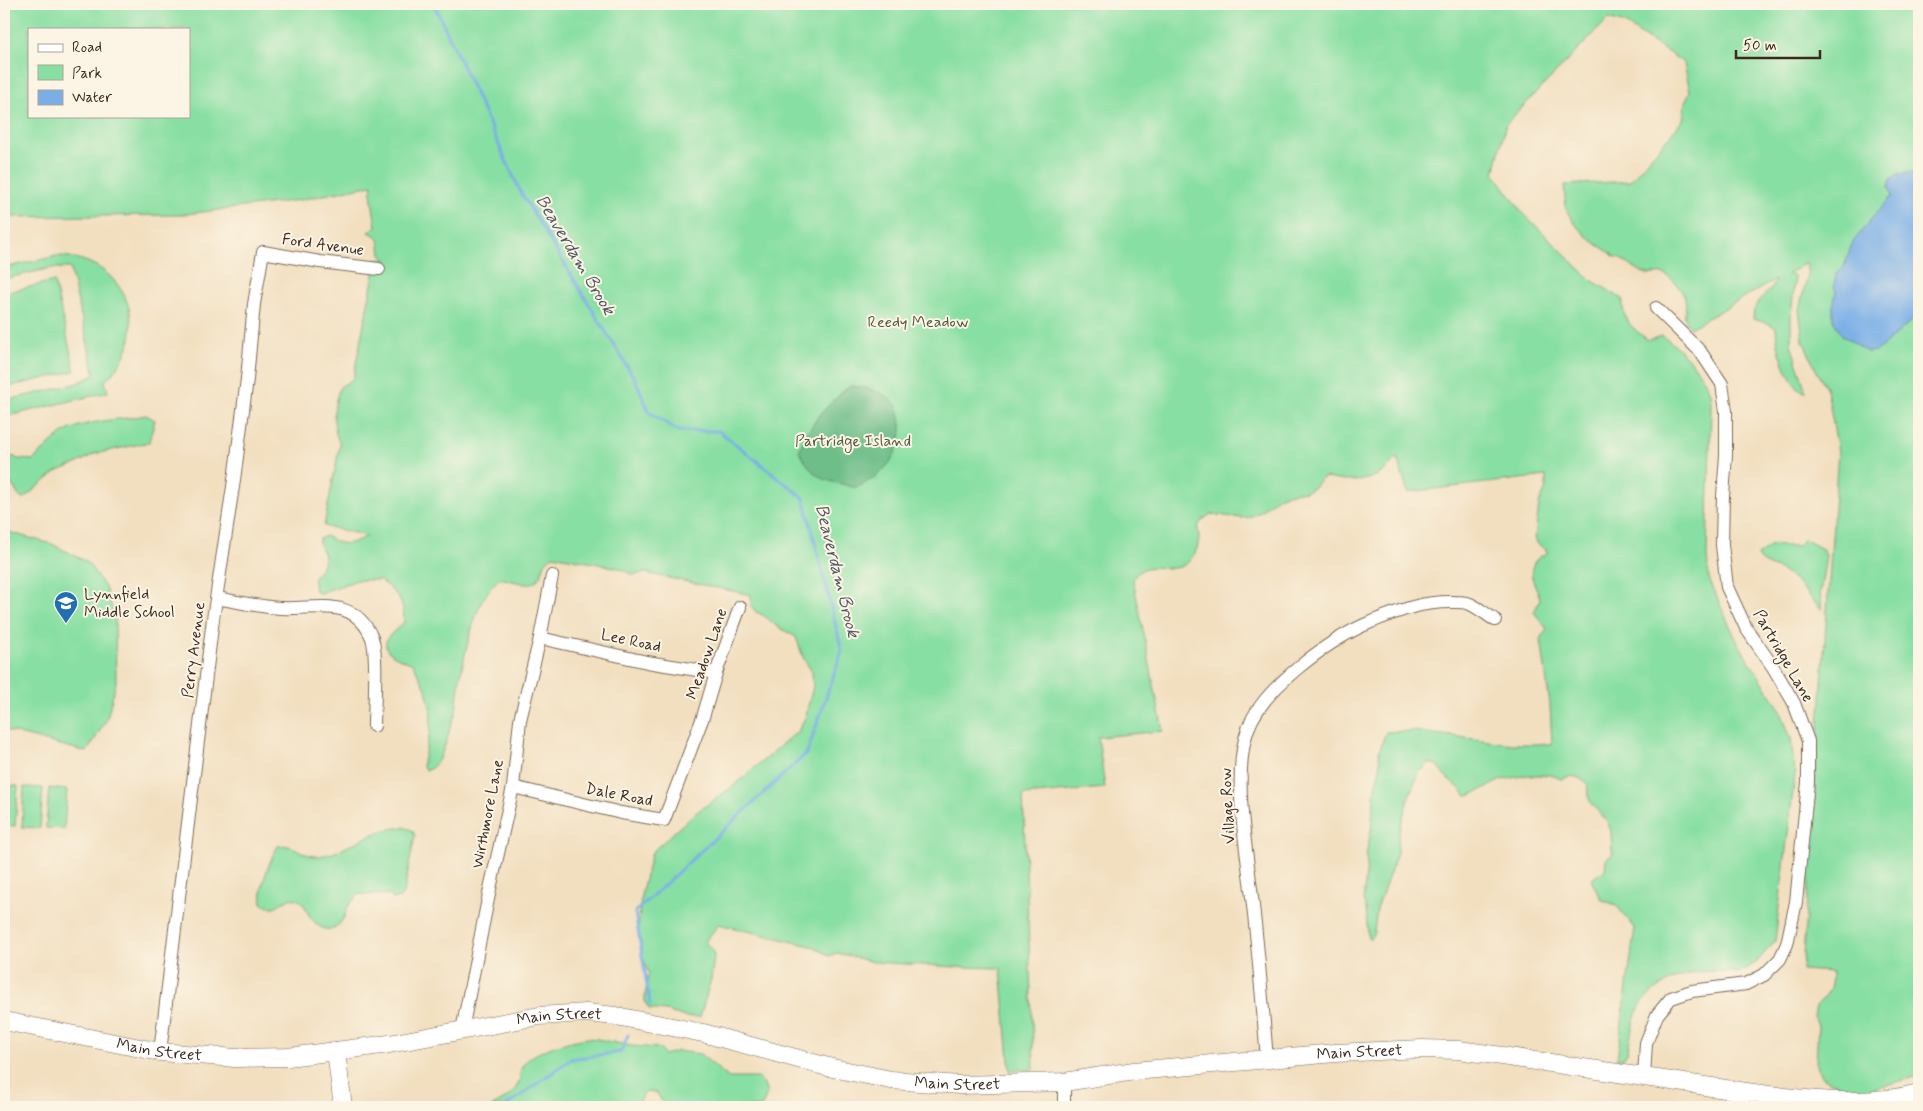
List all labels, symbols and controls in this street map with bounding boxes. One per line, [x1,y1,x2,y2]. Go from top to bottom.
legend [28,28,190,118]
scale bar [1736,28,1819,60]
text: 50 m [1743,36,1777,56]
text: Road [72,38,102,58]
text: Park [72,64,102,84]
text: Water [72,88,112,108]
water label: Beaverdam Brook [530,190,621,320]
street label: Ford Avenue [281,229,365,261]
park label: Reedy Meadow [868,312,969,333]
park label: Partridge Island [795,431,911,453]
water label: Beaverdam Brook [809,502,865,641]
place label: Lynnfield Middle School [84,584,175,623]
school or university icon: Lynnfield Middle School [53,590,79,624]
street label: Perry Avenue [178,601,210,699]
street label: Meadow Lane [682,606,732,702]
street label: Partridge Lane [1747,606,1818,707]
street label: Lee Road [599,624,663,658]
street label: Wirthmore Lane [467,757,509,870]
street label: Village Row [1216,767,1240,845]
street label: Dale Road [584,778,654,812]
street label: Main Street [515,1002,604,1030]
street label: Main Street [115,1033,203,1066]
street label: Main Street [1316,1039,1403,1065]
street label: Main Street [914,1071,1001,1096]

